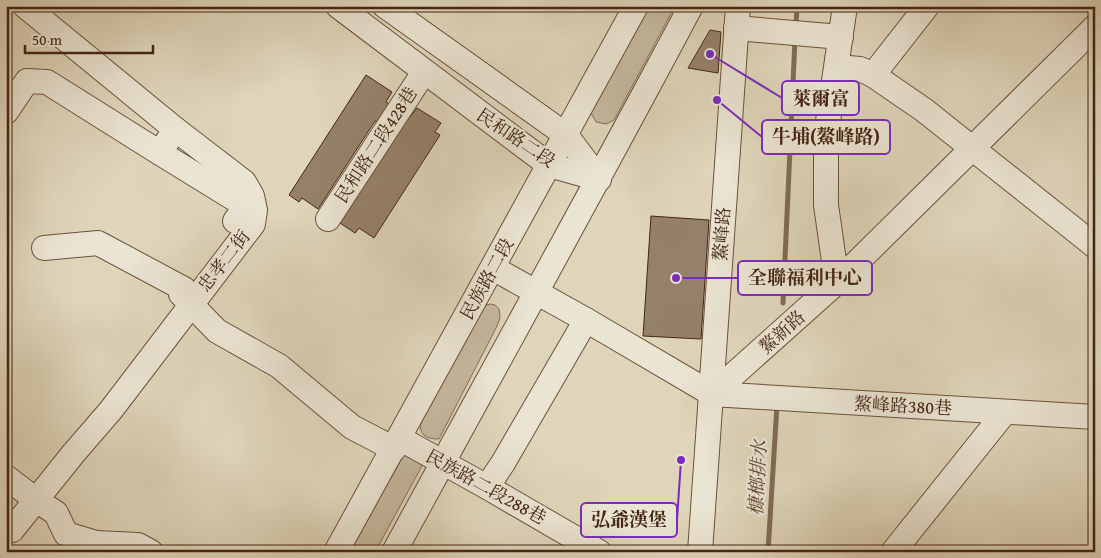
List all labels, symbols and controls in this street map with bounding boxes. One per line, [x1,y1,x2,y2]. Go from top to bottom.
scale bar [25,22,152,54]
text: 50 m [32,29,63,50]
street label: 民和路二段428巷 [328,81,423,208]
callout: 萊爾富 [782,81,859,115]
text: 萊爾富 [792,84,850,112]
street label: 民和路二段 [471,101,561,174]
callout: 牛埔(鰲峰路) [762,120,890,154]
text: 牛埔(鰲峰路) [772,122,880,150]
street label: 鰲峰路 [706,206,737,262]
street label: 忠孝二街 [191,224,256,297]
street label: 民族路二段 [453,233,520,325]
callout: 全聯福利中心 [738,261,872,295]
text: 全聯福利中心 [748,263,862,291]
street label: 鰲新路 [753,304,811,360]
street label: 鰲峰路380巷 [853,389,953,422]
water label: 槺榔排水 [741,437,773,517]
street label: 民族路二段288巷 [421,442,551,531]
callout: 弘爺漢堡 [581,503,677,537]
text: 弘爺漢堡 [591,505,667,533]

